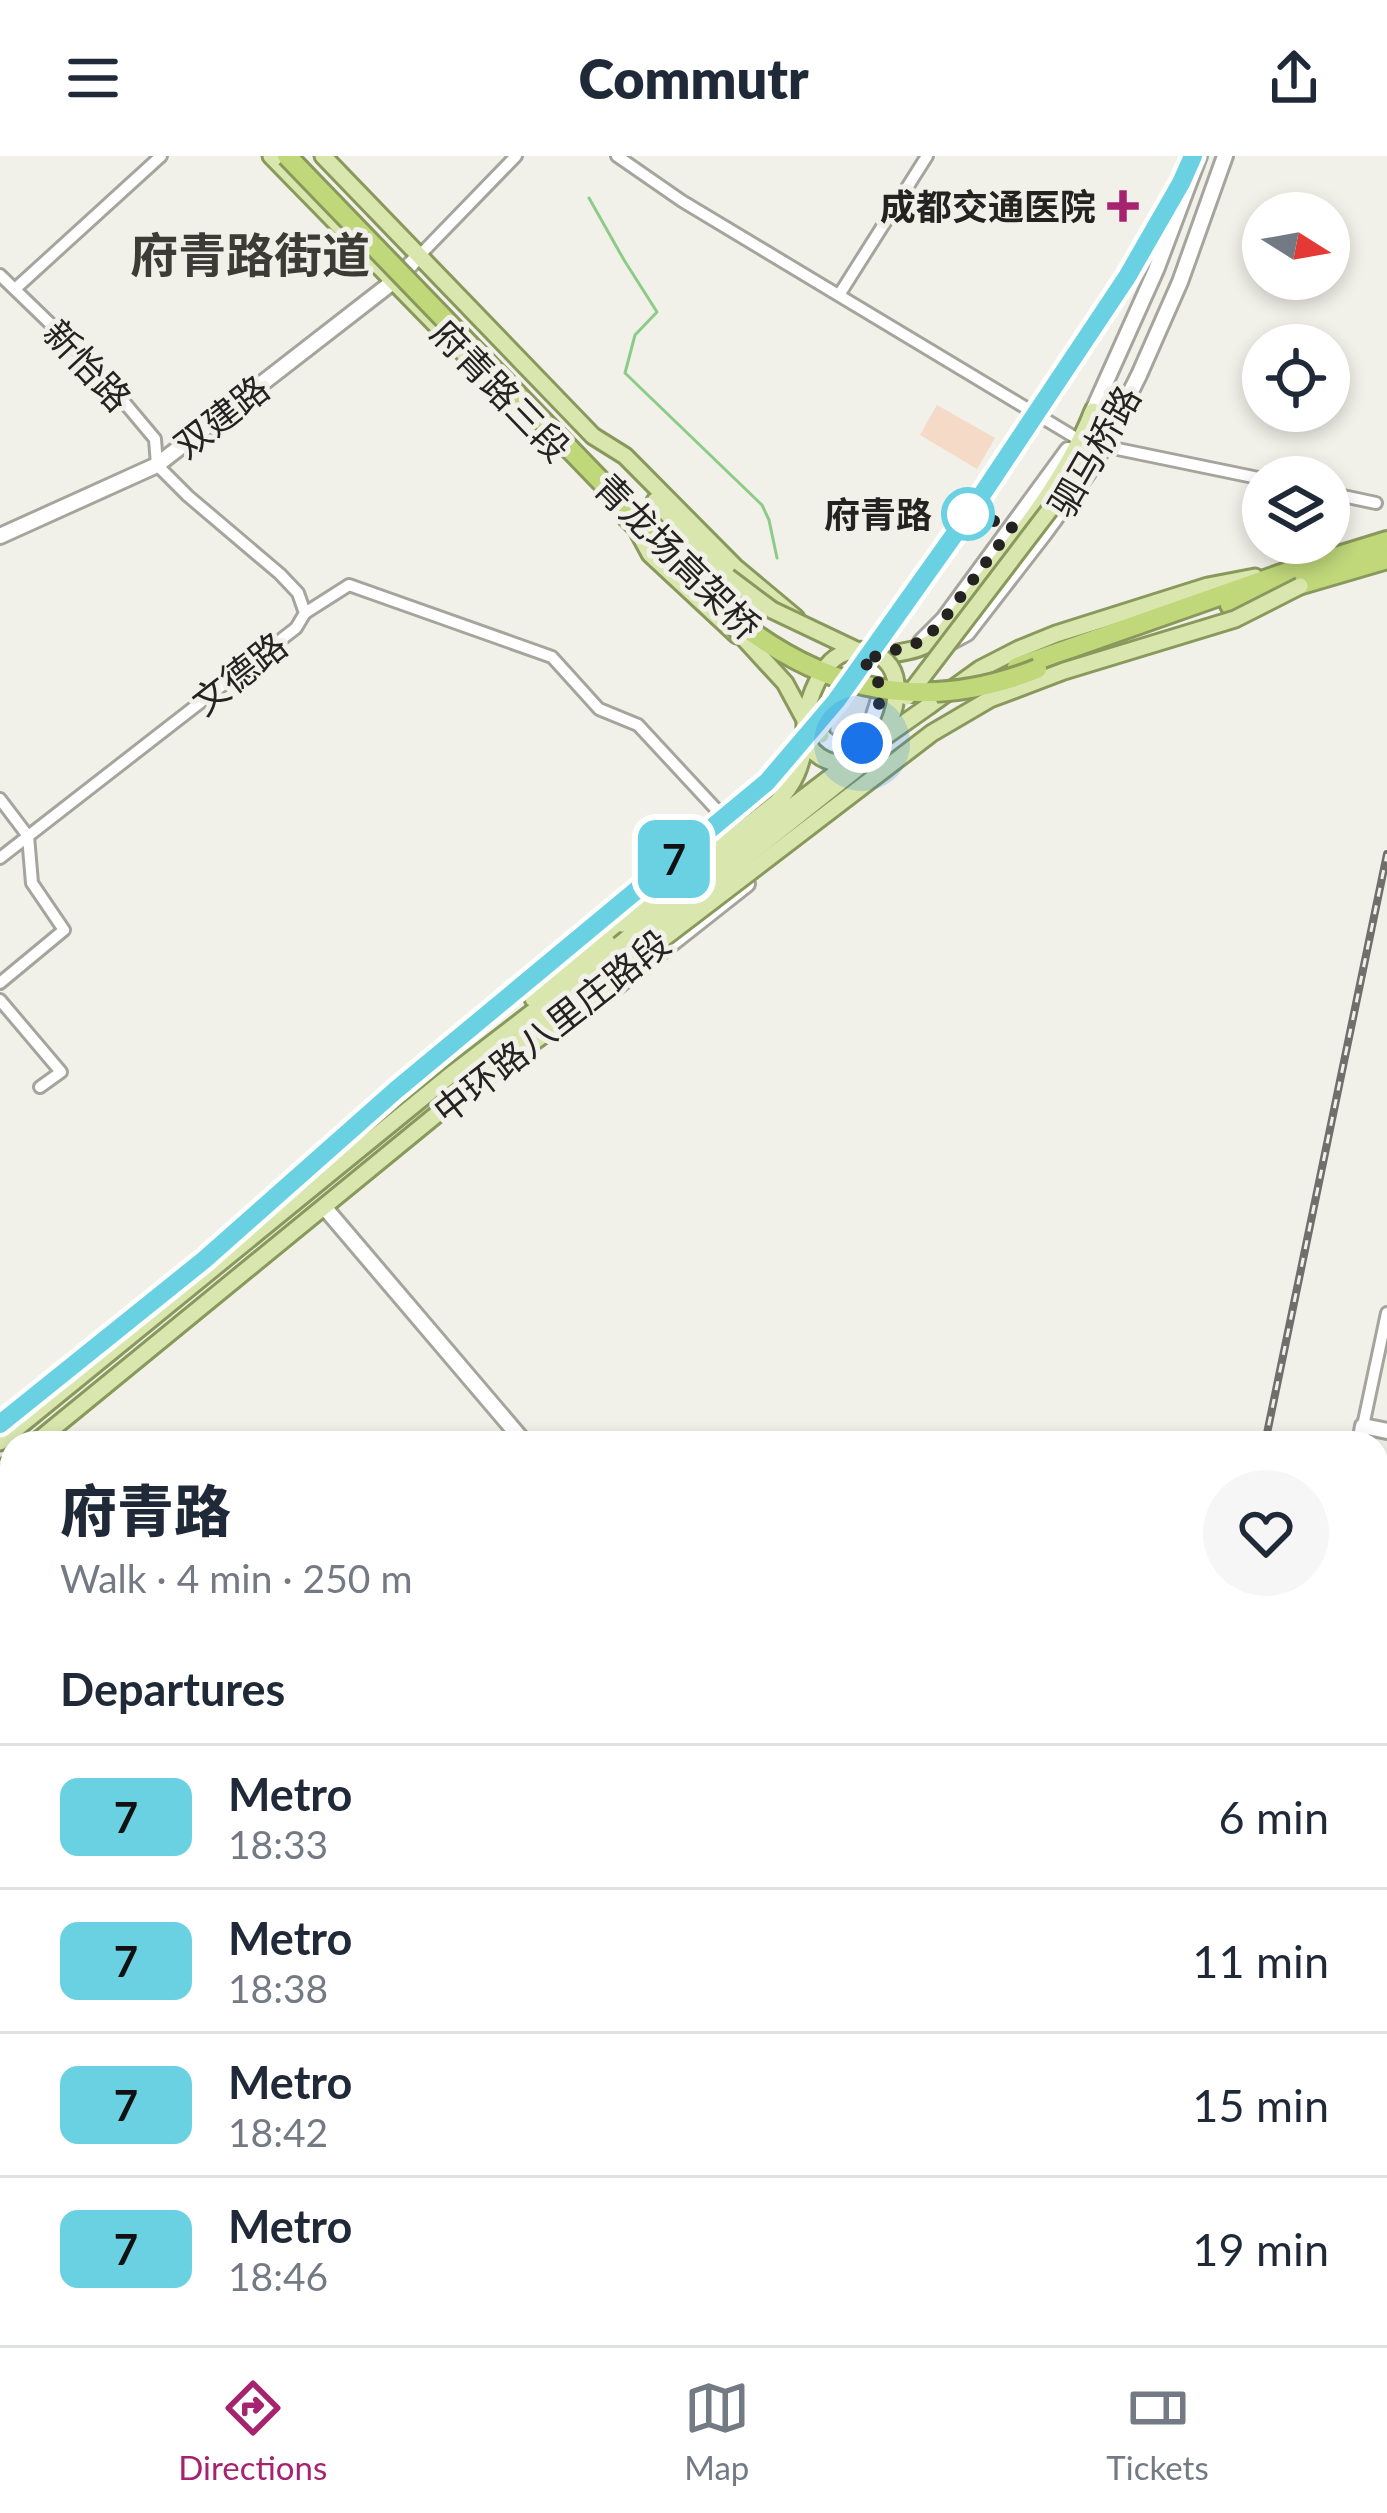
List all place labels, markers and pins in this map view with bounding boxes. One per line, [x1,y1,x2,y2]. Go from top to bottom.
place label: 成都交通医院 [880,184,1096,228]
marker: 成都交通医院 [1107,190,1139,222]
marker: 府青路 [943,489,993,539]
place label: 府青路 [824,492,932,536]

